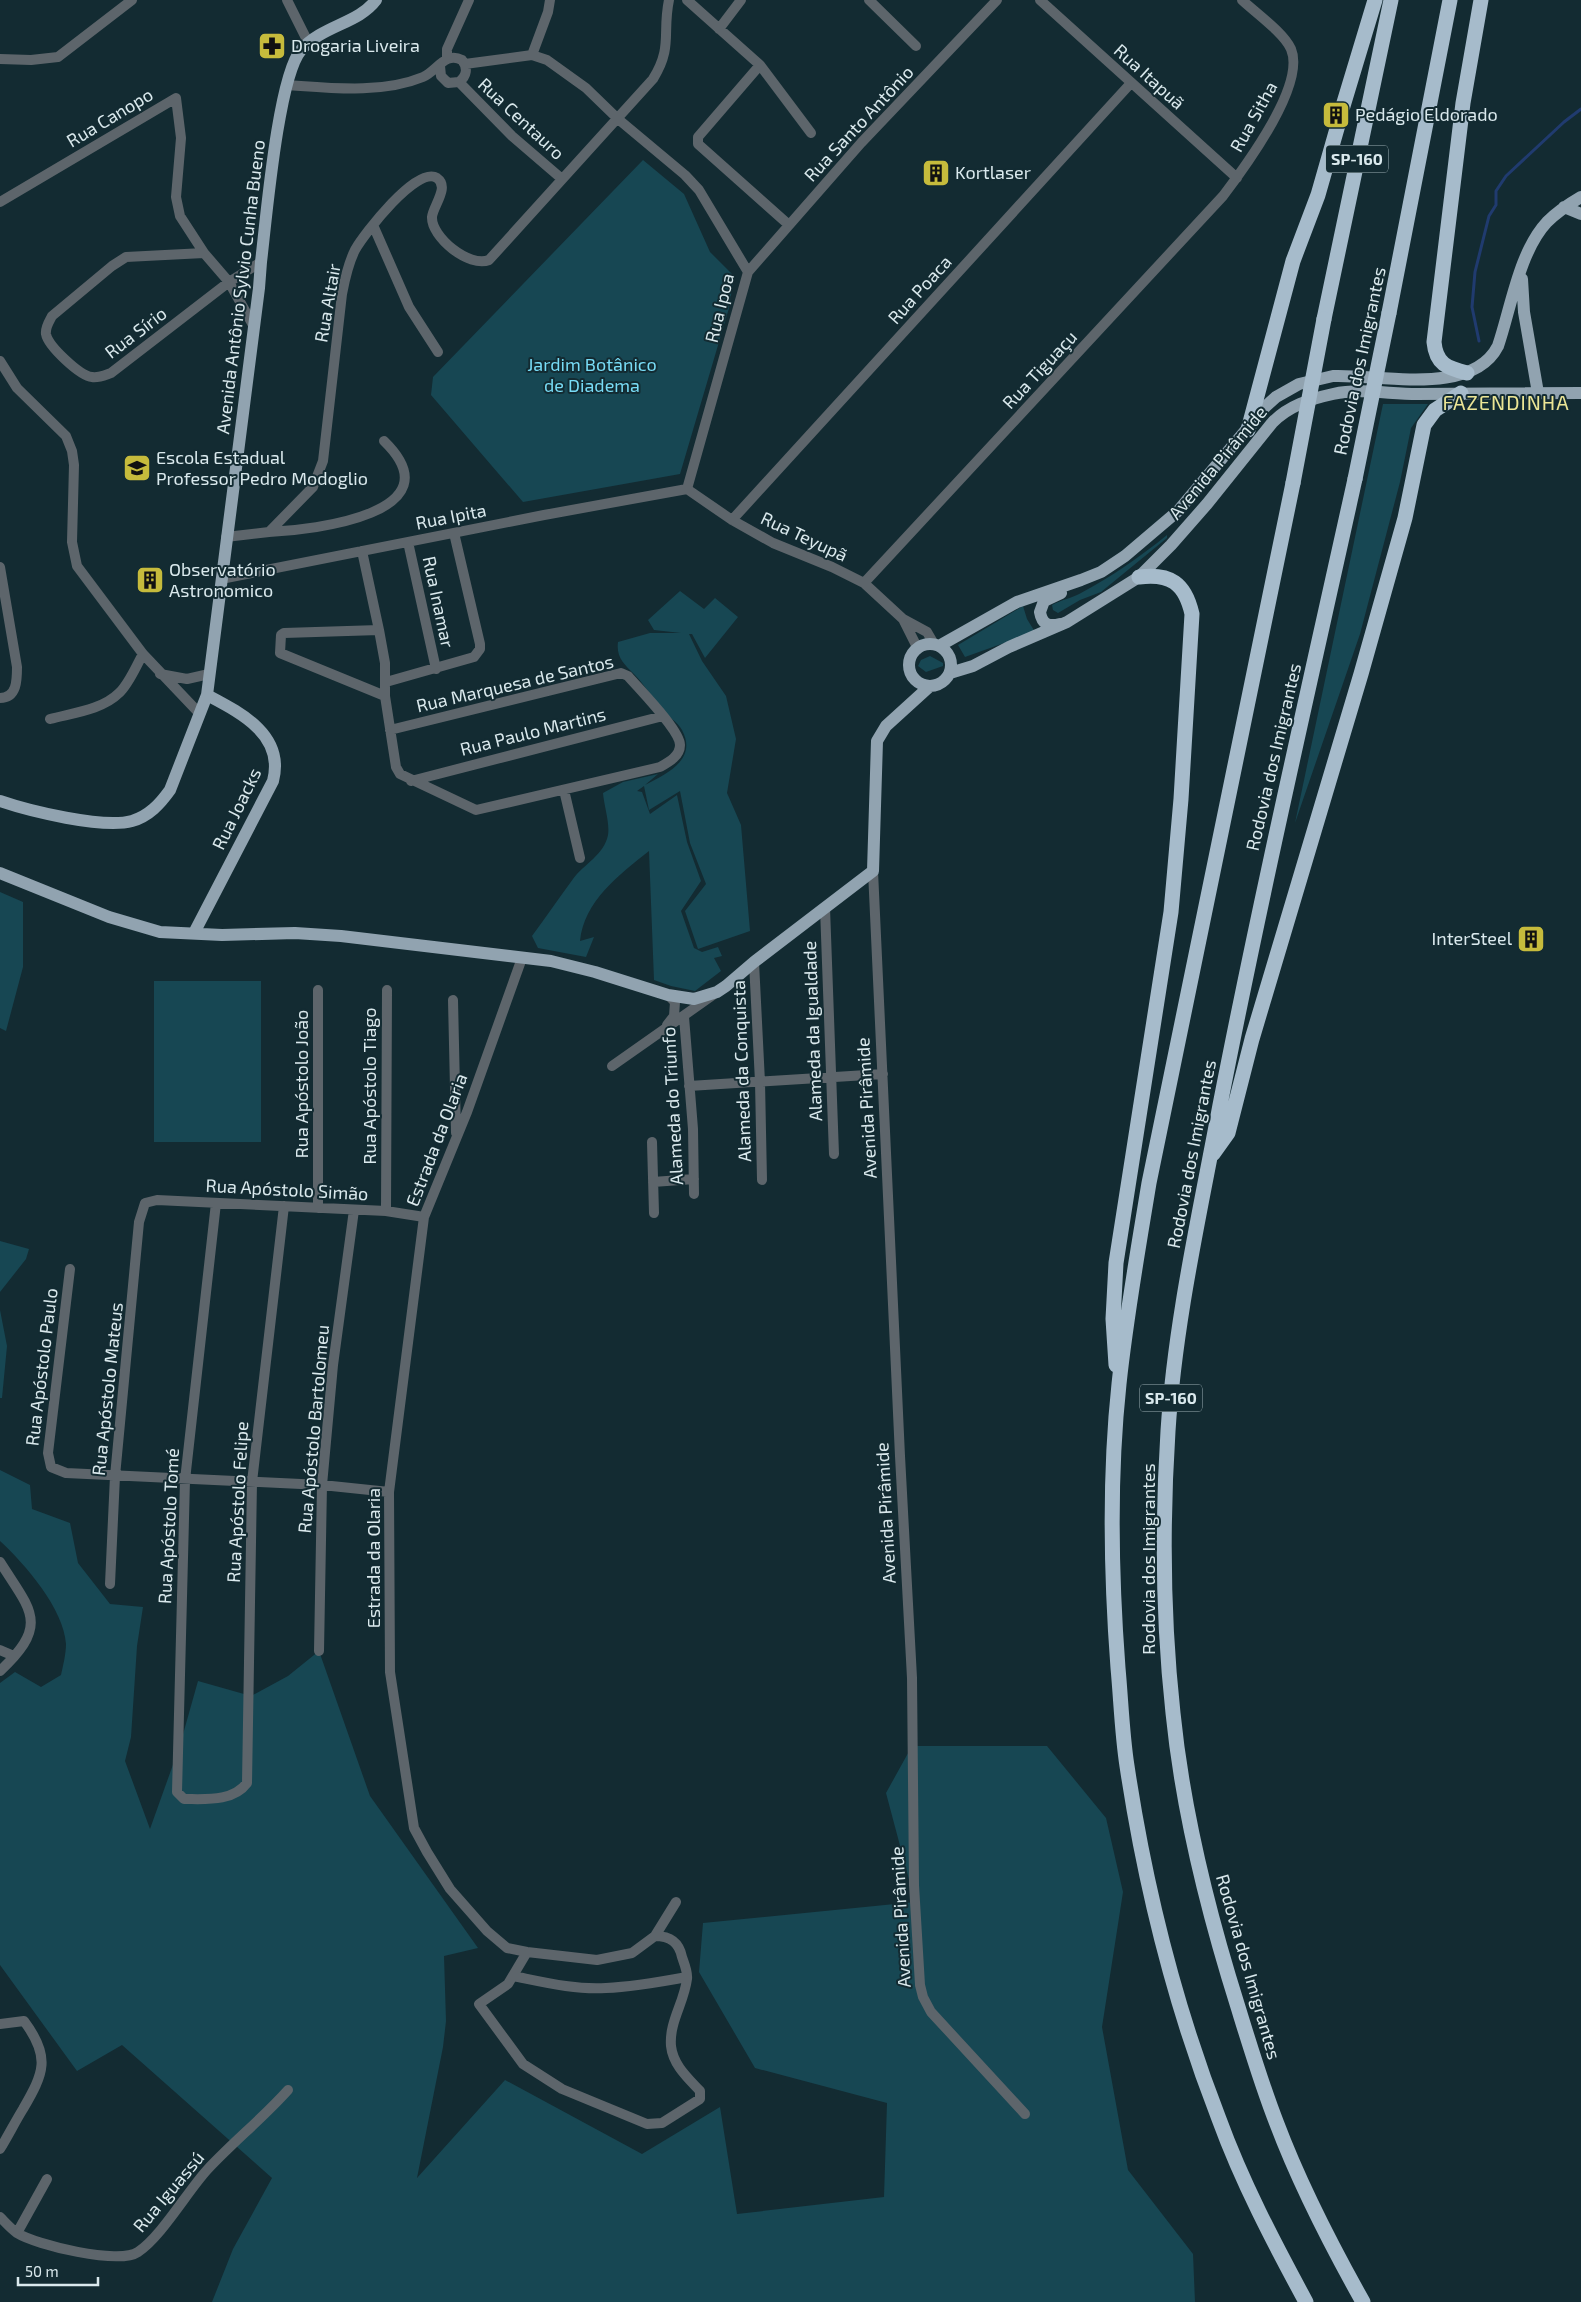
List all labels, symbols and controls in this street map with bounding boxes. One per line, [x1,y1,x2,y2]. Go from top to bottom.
pharmacy icon: Drogaria Liveira [257,31,287,61]
place label: Drogaria Liveira [291,34,420,56]
street label: Rua Itapuã [1110,39,1189,114]
street label: Rua Santo Antônio [799,61,918,186]
street label: Rua Centauro [474,73,569,164]
street label: Rua Sitha [1225,77,1281,156]
street label: Rua Canopo [62,83,157,151]
building icon: Pedágio Eldorado [1321,100,1351,130]
place label: Pedágio Eldorado [1355,103,1498,125]
street label: Avenida Antônio Sylvio Cunha Bueno [211,138,269,435]
road number: SP-160 [1326,146,1388,172]
building icon: Kortlaser [921,158,951,188]
place label: Kortlaser [955,161,1031,183]
street label: Rua Poaca [883,251,956,328]
street label: Rua Altair [309,262,345,344]
street label: Rodovia dos Imigrantes [1328,265,1390,457]
street label: Rua Ipoa [700,271,738,345]
street label: Rua Sírio [100,302,171,363]
street label: Rua Tiguaçu [997,326,1082,414]
park label: Jardim Botânico de Diadema [527,353,657,396]
district label: FAZENDINHA [1442,390,1570,414]
street label: Avenida Pirâmide [1163,401,1271,524]
place label: Escola Estadual Professor Pedro Modoglio [156,446,368,489]
school or university icon: Escola Estadual Professor Pedro Modoglio [122,453,152,483]
street label: Rua Ipita [414,498,488,534]
street label: Rua Teyupã [758,506,851,566]
street label: Rua Inamar [419,554,459,650]
place label: Observatório Astronomico [169,558,276,601]
building icon: Observatório Astronomico [135,565,165,595]
street label: Rua Marquesa de Santos [414,650,616,716]
street label: Rodovia dos Imigrantes [1241,661,1305,853]
street label: Rua Paulo Martins [458,702,608,760]
street label: Rua Joacks [207,764,265,853]
building icon: InterSteel [1516,924,1546,954]
place label: InterSteel [1432,927,1513,949]
street label: Alameda da Igualdade [798,940,826,1122]
street label: Alameda da Conquista [727,980,755,1162]
street label: Rua Apóstolo Tiago [358,1007,380,1165]
street label: Rua Apóstolo João [290,1010,312,1158]
street label: Alameda do Triunfo [657,1026,687,1186]
street label: Avenida Pirâmide [851,1037,881,1179]
street label: Rodovia dos Imigrantes [1162,1058,1220,1250]
street label: Estrada da Olaria [401,1070,471,1209]
street label: Rua Apóstolo Simão [205,1174,369,1204]
street label: Rua Apóstolo Paulo [20,1287,62,1447]
street label: Rua Apóstolo Mateus [87,1301,127,1477]
street label: Rua Apóstolo Bartolomeu [293,1324,333,1534]
road number: SP-160 [1140,1385,1202,1412]
street label: Rua Apóstolo Felipe [222,1421,252,1583]
street label: Avenida Pirâmide [870,1442,900,1584]
street label: Rua Apóstolo Tomé [153,1447,183,1605]
street label: Rodovia dos Imigrantes [1137,1463,1159,1655]
street label: Estrada da Olaria [362,1488,384,1628]
street label: Avenida Pirâmide [885,1846,915,1988]
street label: Rodovia dos Imigrantes [1212,1872,1286,2062]
street label: Rua Iguassú [128,2146,208,2236]
scale bar [18,2254,98,2286]
text: 50 m [25,2262,59,2280]

